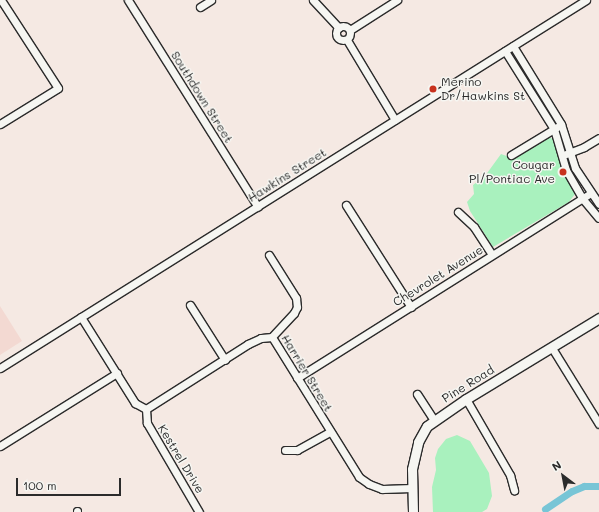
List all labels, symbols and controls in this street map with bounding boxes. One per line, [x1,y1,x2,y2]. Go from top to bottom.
street label: Southdown Street [168,49,236,145]
place label: Merino Dr/Hawkins St [441,75,525,103]
marker: Merino Dr/Hawkins St [428,84,438,94]
street label: Hawkins Street [245,145,329,205]
place label: Cougar Pl/Pontiac Ave [469,158,555,186]
marker: Cougar Pl/Pontiac Ave [558,167,568,177]
street label: Chevrolet Avenue [390,243,486,309]
street label: Harrier Street [278,332,336,414]
street label: Pine Road [439,362,497,406]
street label: Kestrel Drive [155,422,207,496]
north arrow [543,456,583,496]
text: N [549,457,564,474]
scale bar [18,470,123,496]
text: 100 m [23,477,57,493]

